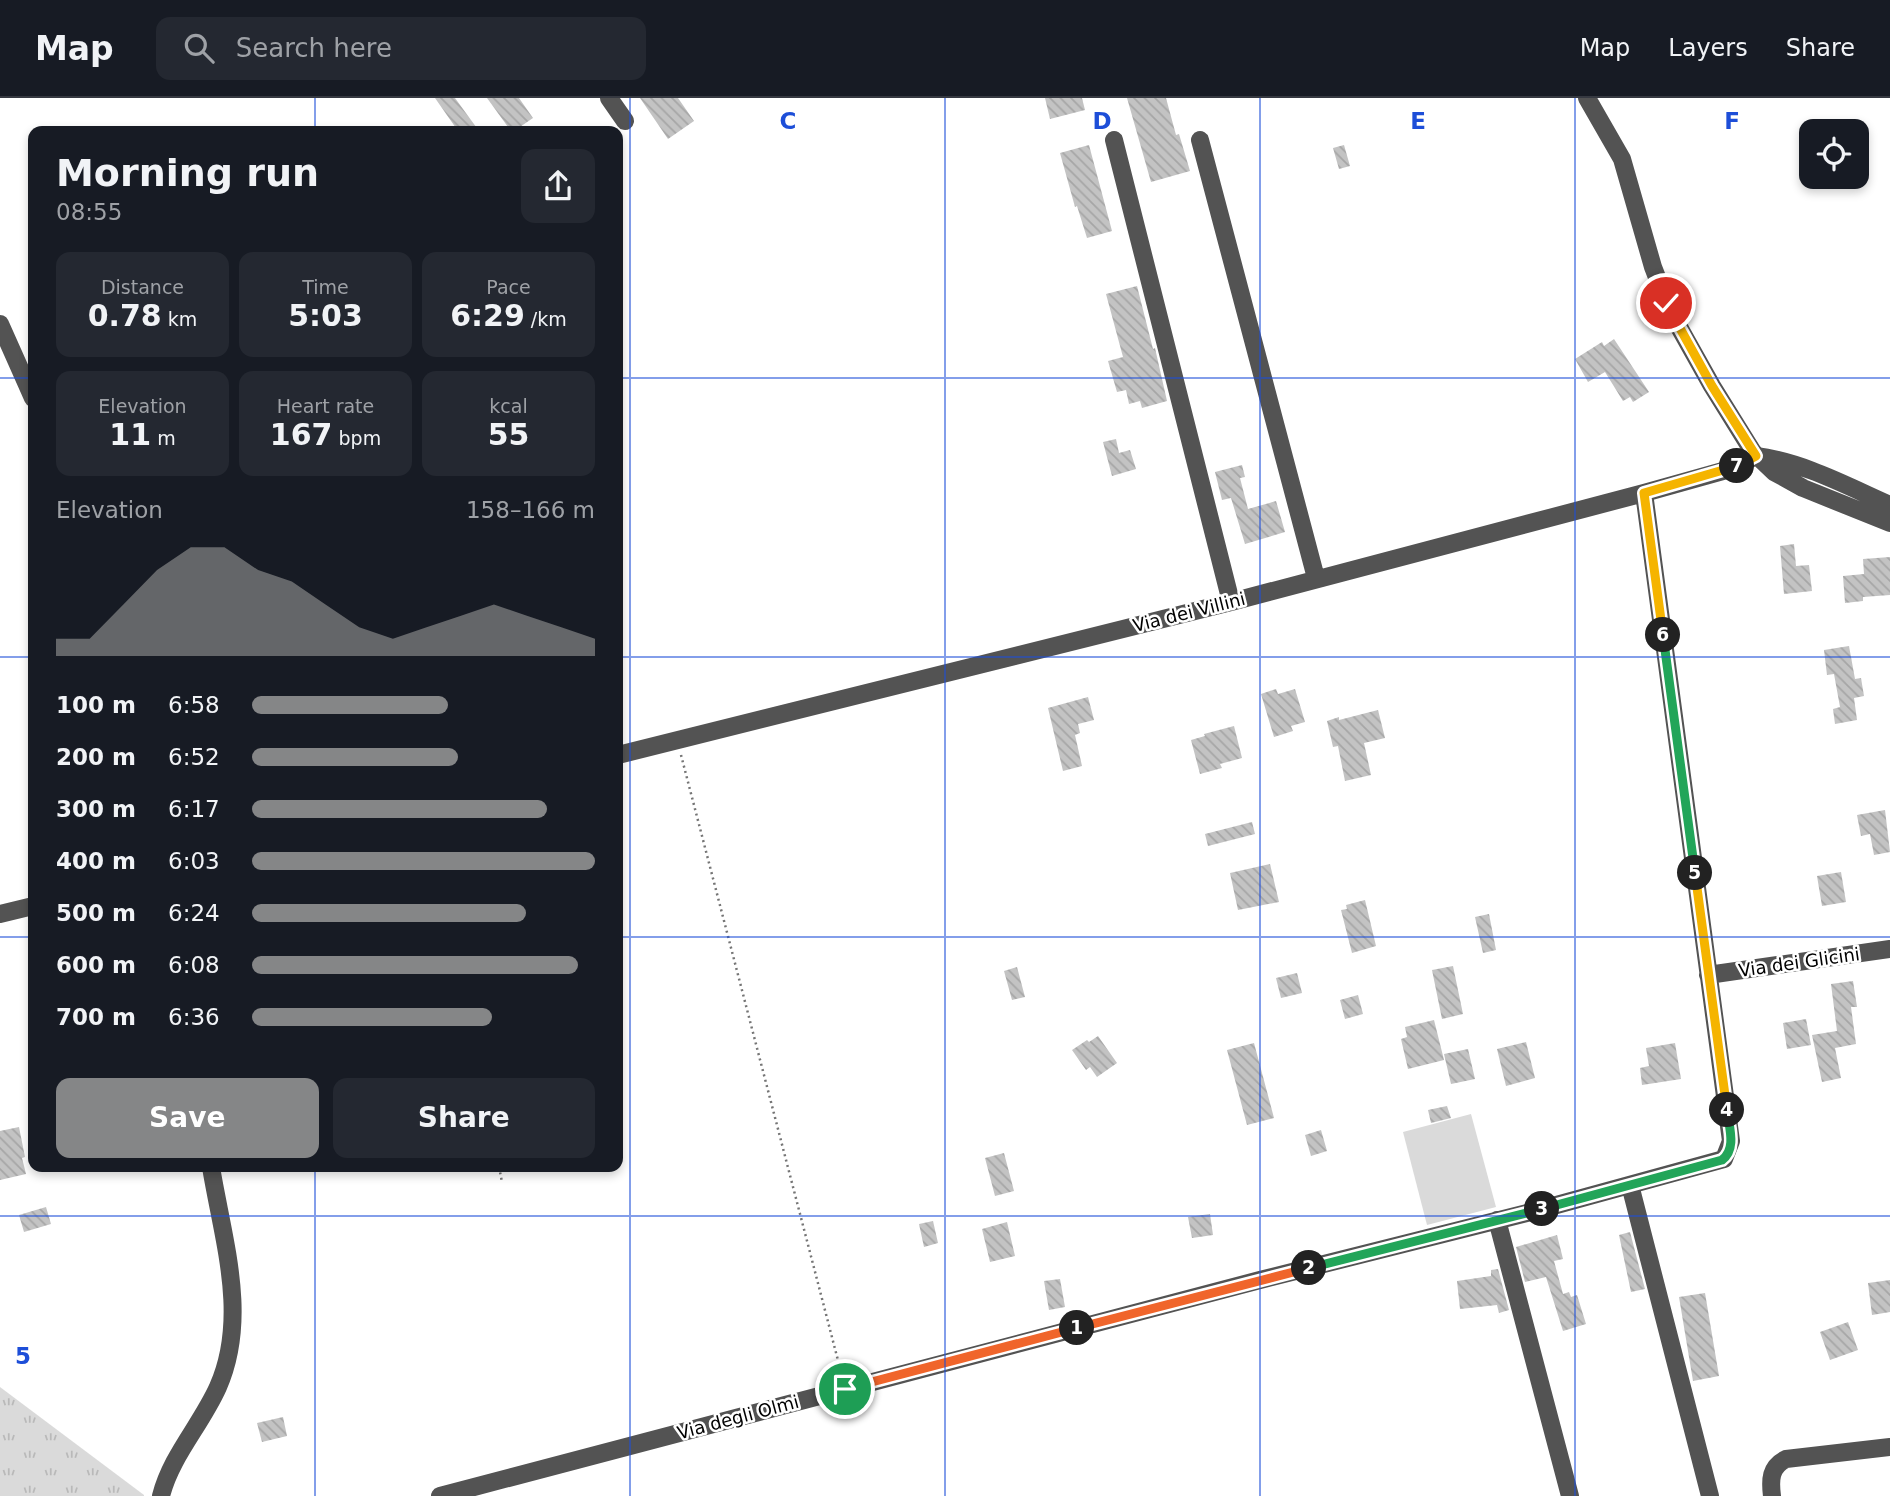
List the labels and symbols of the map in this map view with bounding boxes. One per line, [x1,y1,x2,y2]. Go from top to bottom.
text: C [780,108,796,134]
text: D [1092,108,1112,134]
text: E [1410,108,1426,134]
text: F [1724,108,1740,134]
pin [1636,273,1696,333]
pin: 7 [1720,448,1754,484]
street label: Via dei Villini [1131,588,1247,636]
pin: 6 [1646,618,1680,652]
pin: 5 [1678,856,1712,890]
street label: Via dei Glicini [1737,943,1861,981]
pin: 4 [1710,1093,1744,1128]
pin: 3 [1524,1192,1560,1226]
pin: 2 [1292,1250,1326,1286]
pin: 1 [1060,1310,1094,1346]
text: 5 [15,1343,31,1369]
pin [815,1359,875,1419]
street label: Via degli Olmi [675,1391,801,1443]

